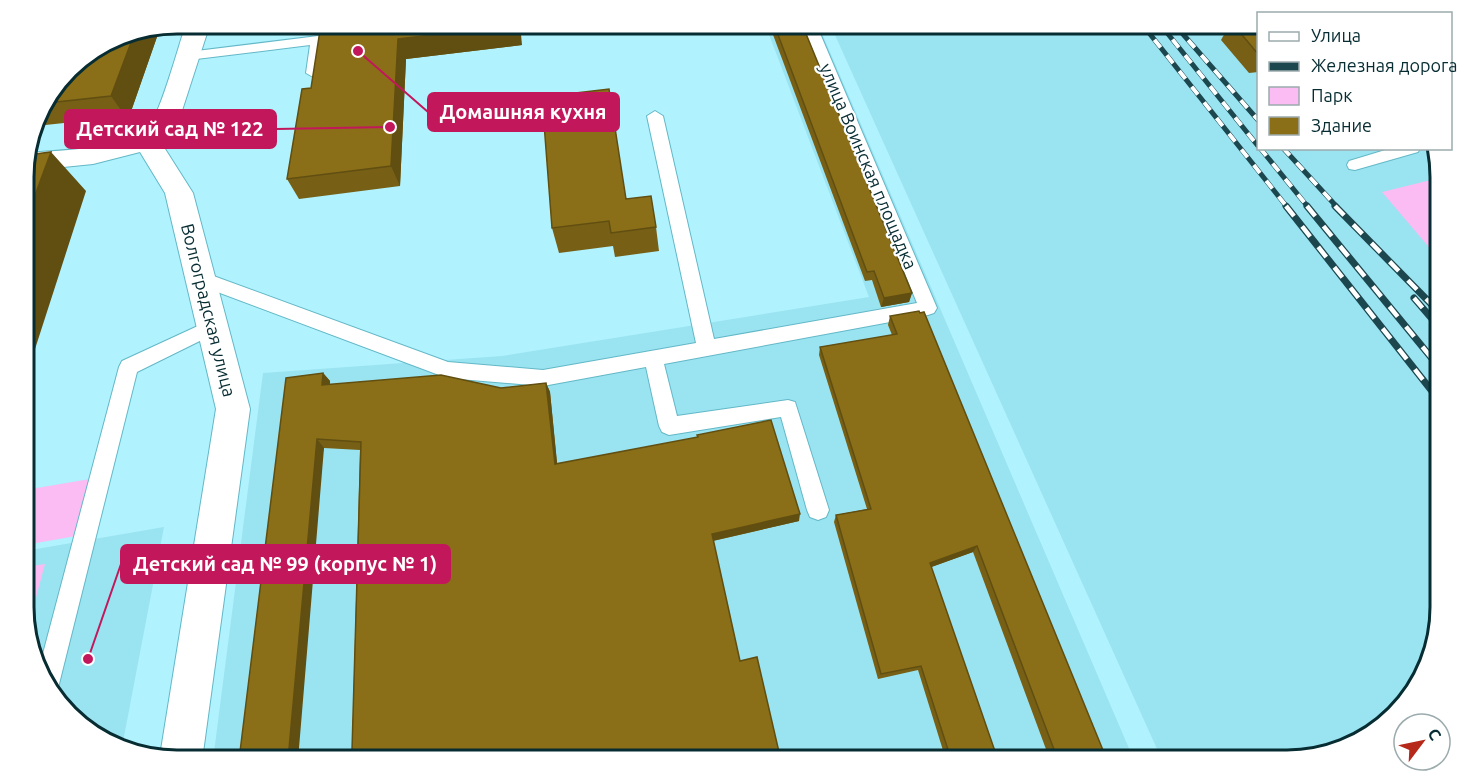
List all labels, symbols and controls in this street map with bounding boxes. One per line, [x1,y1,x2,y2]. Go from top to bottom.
legend [1257,12,1452,150]
text: Улица [1311,25,1361,45]
text: Железная дорога [1311,55,1458,75]
street label: улица Воинская площадка [816,60,922,272]
text: Парк [1311,85,1352,105]
callout: Домашняя кухня [428,93,619,131]
text: Домашняя кухня [439,100,607,123]
callout: Детский сад № 122 [65,110,276,148]
text: Здание [1311,115,1372,135]
text: Детский сад № 122 [76,117,264,140]
street label: Волгоградская улица [178,221,240,399]
callout: Детский сад № 99 (корпус № 1) [121,545,450,583]
text: Детский сад № 99 (корпус № 1) [133,552,437,575]
north arrow [1392,712,1452,772]
text: С [1424,725,1445,743]

